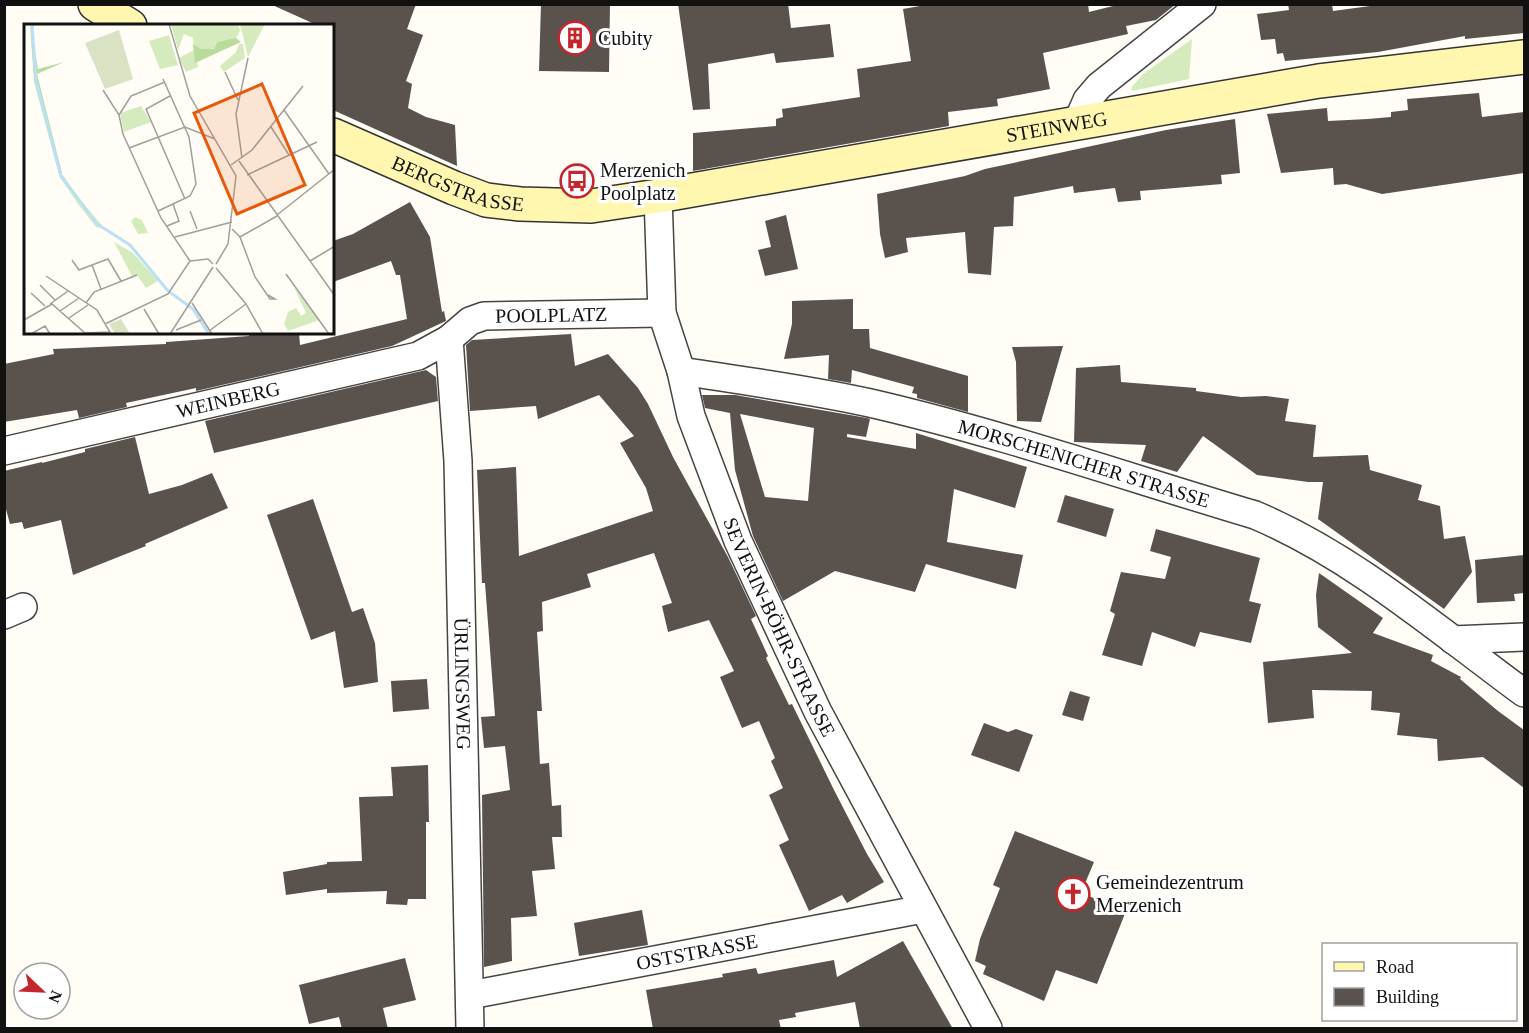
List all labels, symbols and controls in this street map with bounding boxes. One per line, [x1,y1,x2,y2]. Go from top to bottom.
building icon: Cubity [557,20,593,56]
inset map [24,24,334,334]
place label: Cubity [598,27,652,50]
street label: STEINWEG [1004,107,1109,146]
street label: BERGSTRASSE [389,151,525,215]
place label: Merzenich Poolplatz [600,159,686,205]
bus stop icon: Merzenich Poolplatz [559,163,595,199]
street label: POOLPLATZ [495,303,608,327]
street label: WEINBERG [174,377,282,422]
street label: MORSCHENICHER STRASSE [956,415,1212,512]
street label: SEVERIN-BÖHR-STRASSE [719,514,840,740]
street label: ÜRLINGSWEG [450,617,475,750]
place label: Gemeindezentrum Merzenich [1096,871,1244,916]
church icon: Gemeindezentrum Merzenich [1055,876,1091,912]
street label: OSTSTRASSE [634,930,760,974]
legend [1322,943,1517,1021]
text: Road [1376,957,1414,977]
north arrow [12,961,72,1021]
text: Building [1376,987,1439,1007]
text: N [45,988,65,1006]

